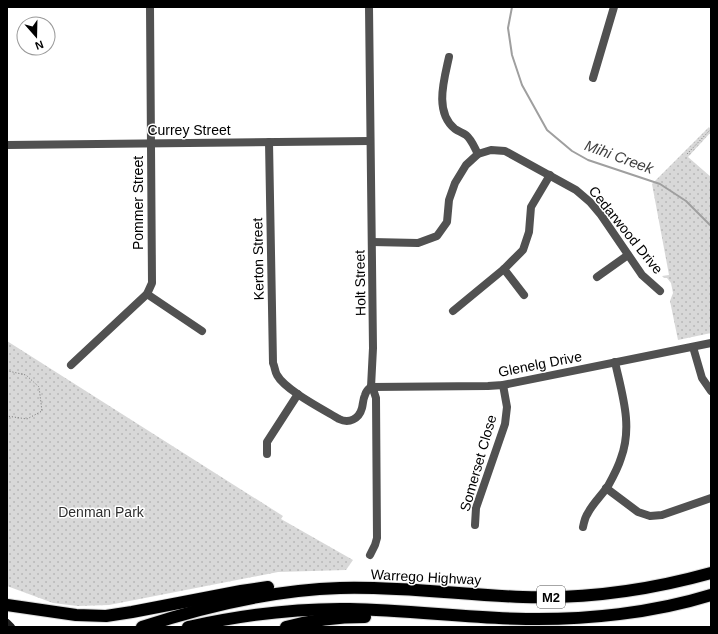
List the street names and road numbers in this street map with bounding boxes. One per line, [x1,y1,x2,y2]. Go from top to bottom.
street label: Currey Street [147,122,231,138]
street label: Pommer Street [130,156,146,250]
street label: Cedarwood Drive [586,183,666,277]
street label: Kerton Street [249,218,267,300]
street label: Holt Street [351,250,369,316]
street label: Glenelg Drive [497,348,583,380]
street label: Somerset Close [457,413,499,513]
street label: Warrego Highway [370,566,482,588]
road number: M2 [537,586,565,608]

